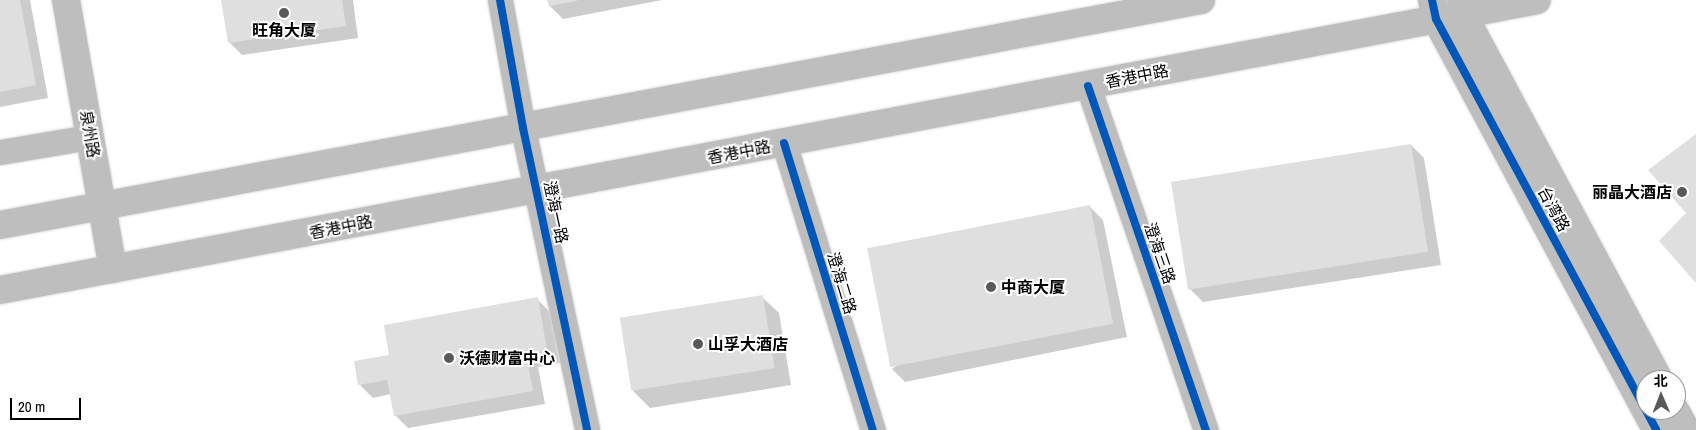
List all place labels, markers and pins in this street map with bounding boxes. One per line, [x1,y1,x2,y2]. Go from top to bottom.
marker: 旺角大厦 [278,7,290,19]
place label: 旺角大厦 [252,20,316,40]
place label: 丽晶大酒店 [1592,182,1672,202]
marker: 丽晶大酒店 [1676,186,1688,198]
place label: 中商大厦 [1001,277,1065,297]
marker: 中商大厦 [985,281,997,293]
place label: 山孚大酒店 [708,334,788,354]
marker: 山孚大酒店 [692,338,704,350]
place label: 沃德财富中心 [459,348,555,368]
marker: 沃德财富中心 [443,352,455,364]

